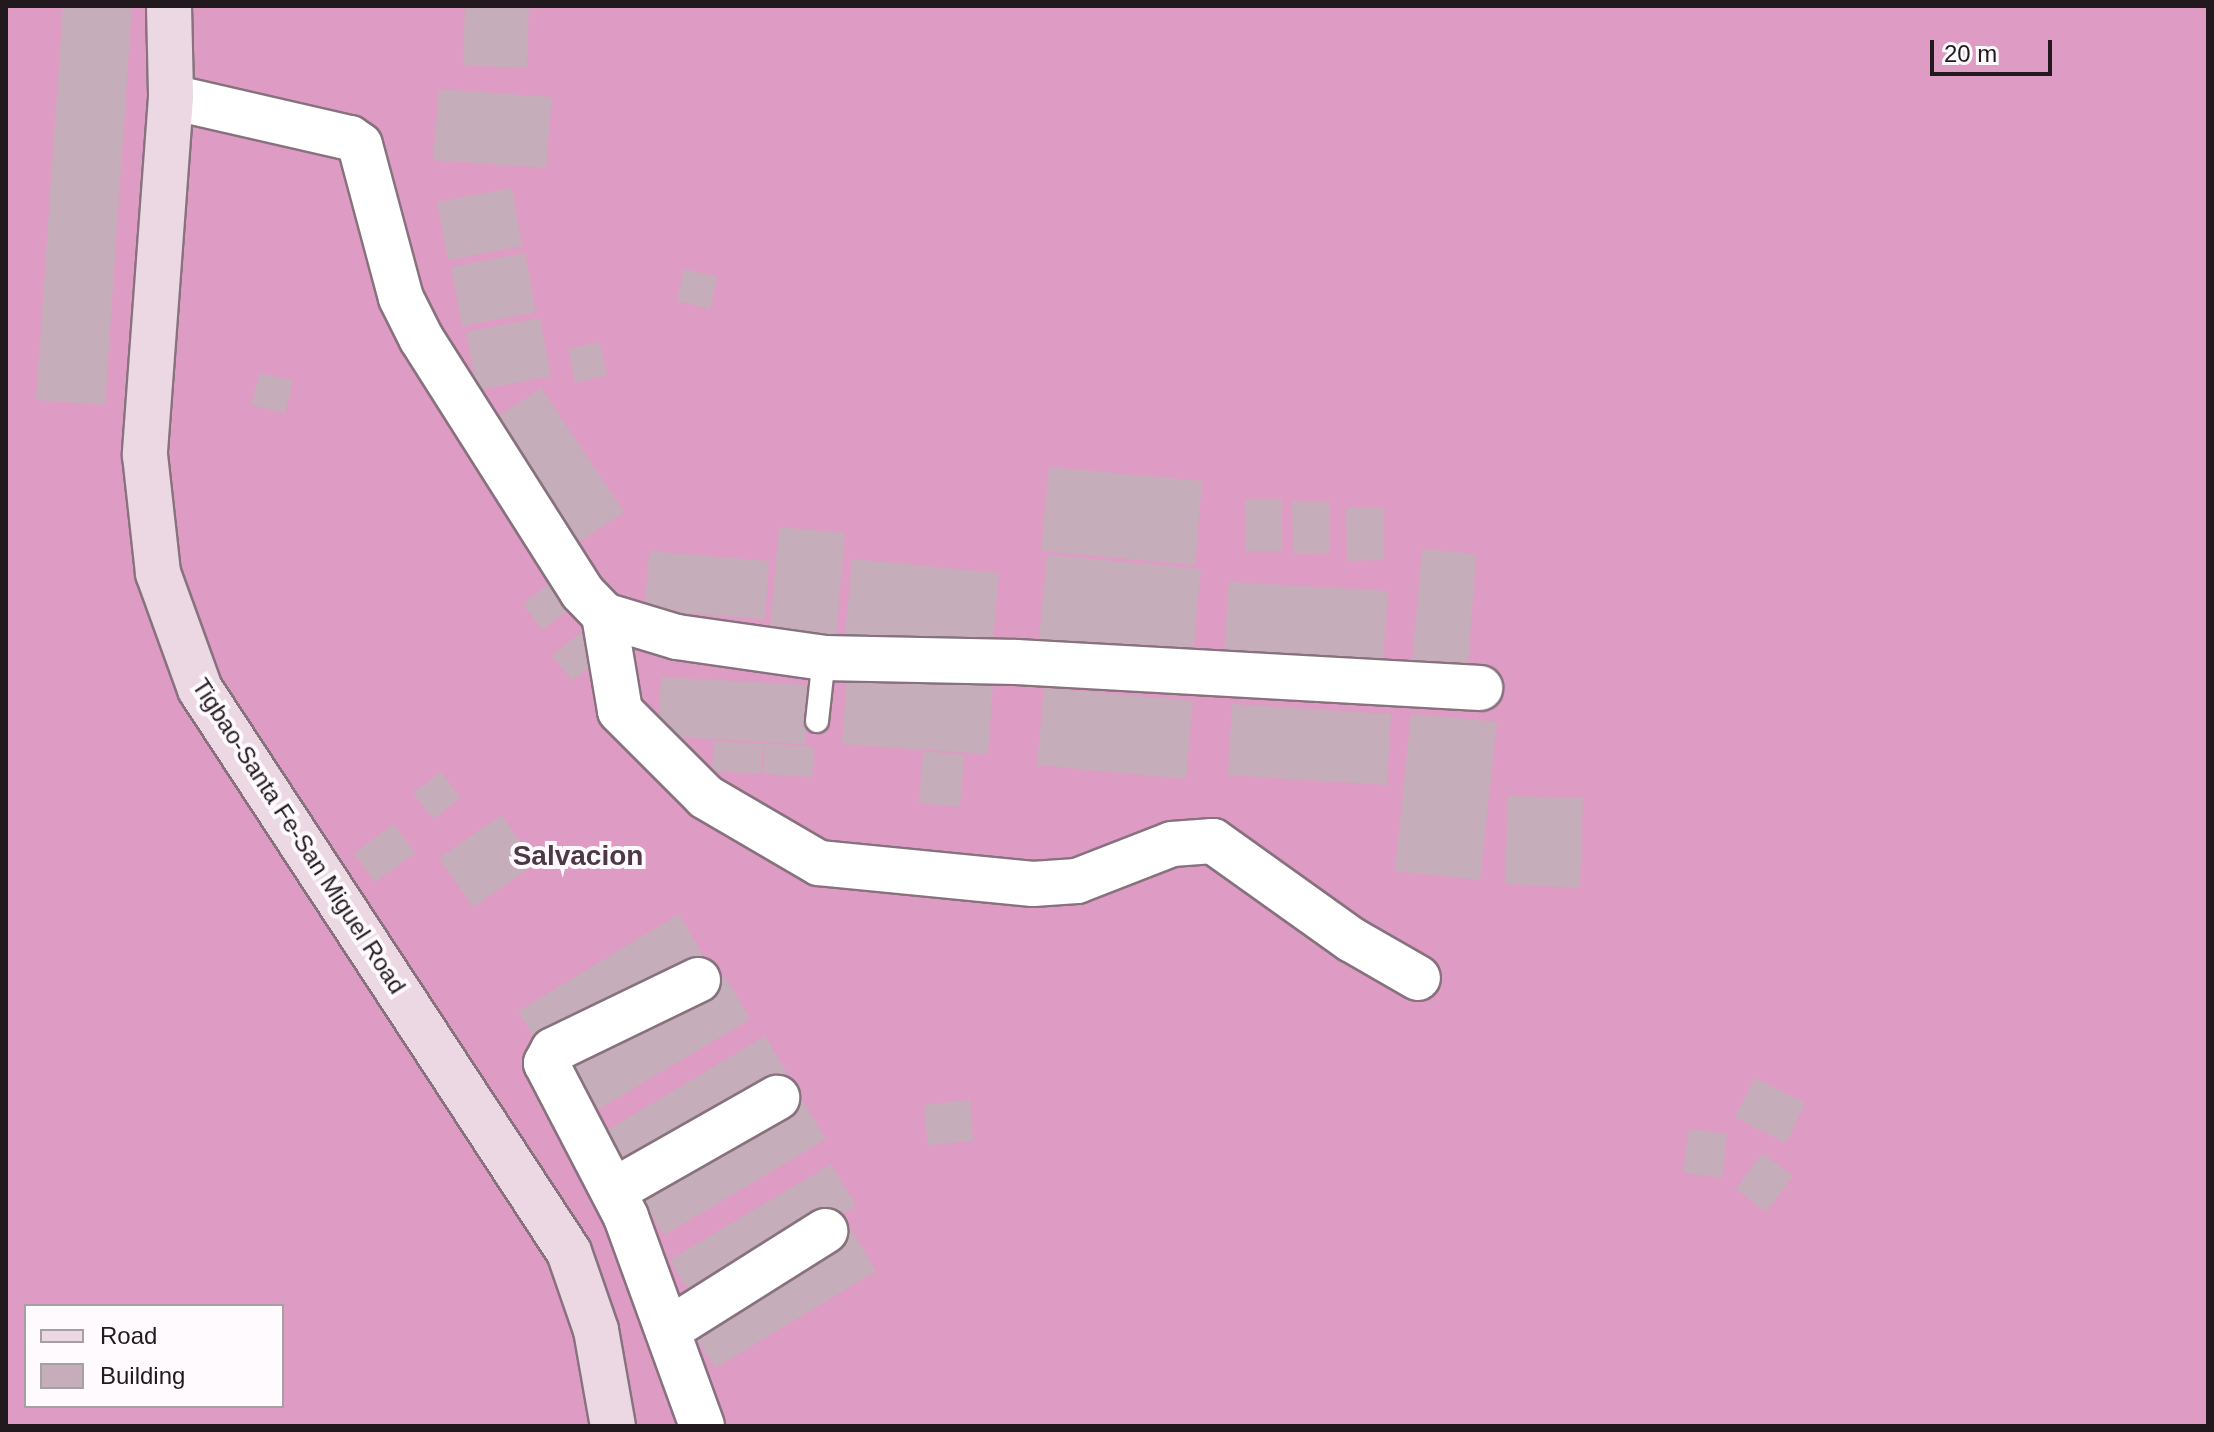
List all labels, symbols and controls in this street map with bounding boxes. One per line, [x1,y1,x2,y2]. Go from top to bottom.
scale bar [1934,24,2056,74]
text: 20 m [1944,40,1997,67]
street label: Tigbao-Santa Fe-San Miguel Road [186,673,412,999]
district label: Salvacion [513,839,643,873]
legend [24,1304,284,1408]
text: Road [100,1322,157,1349]
text: Building [100,1362,185,1389]

